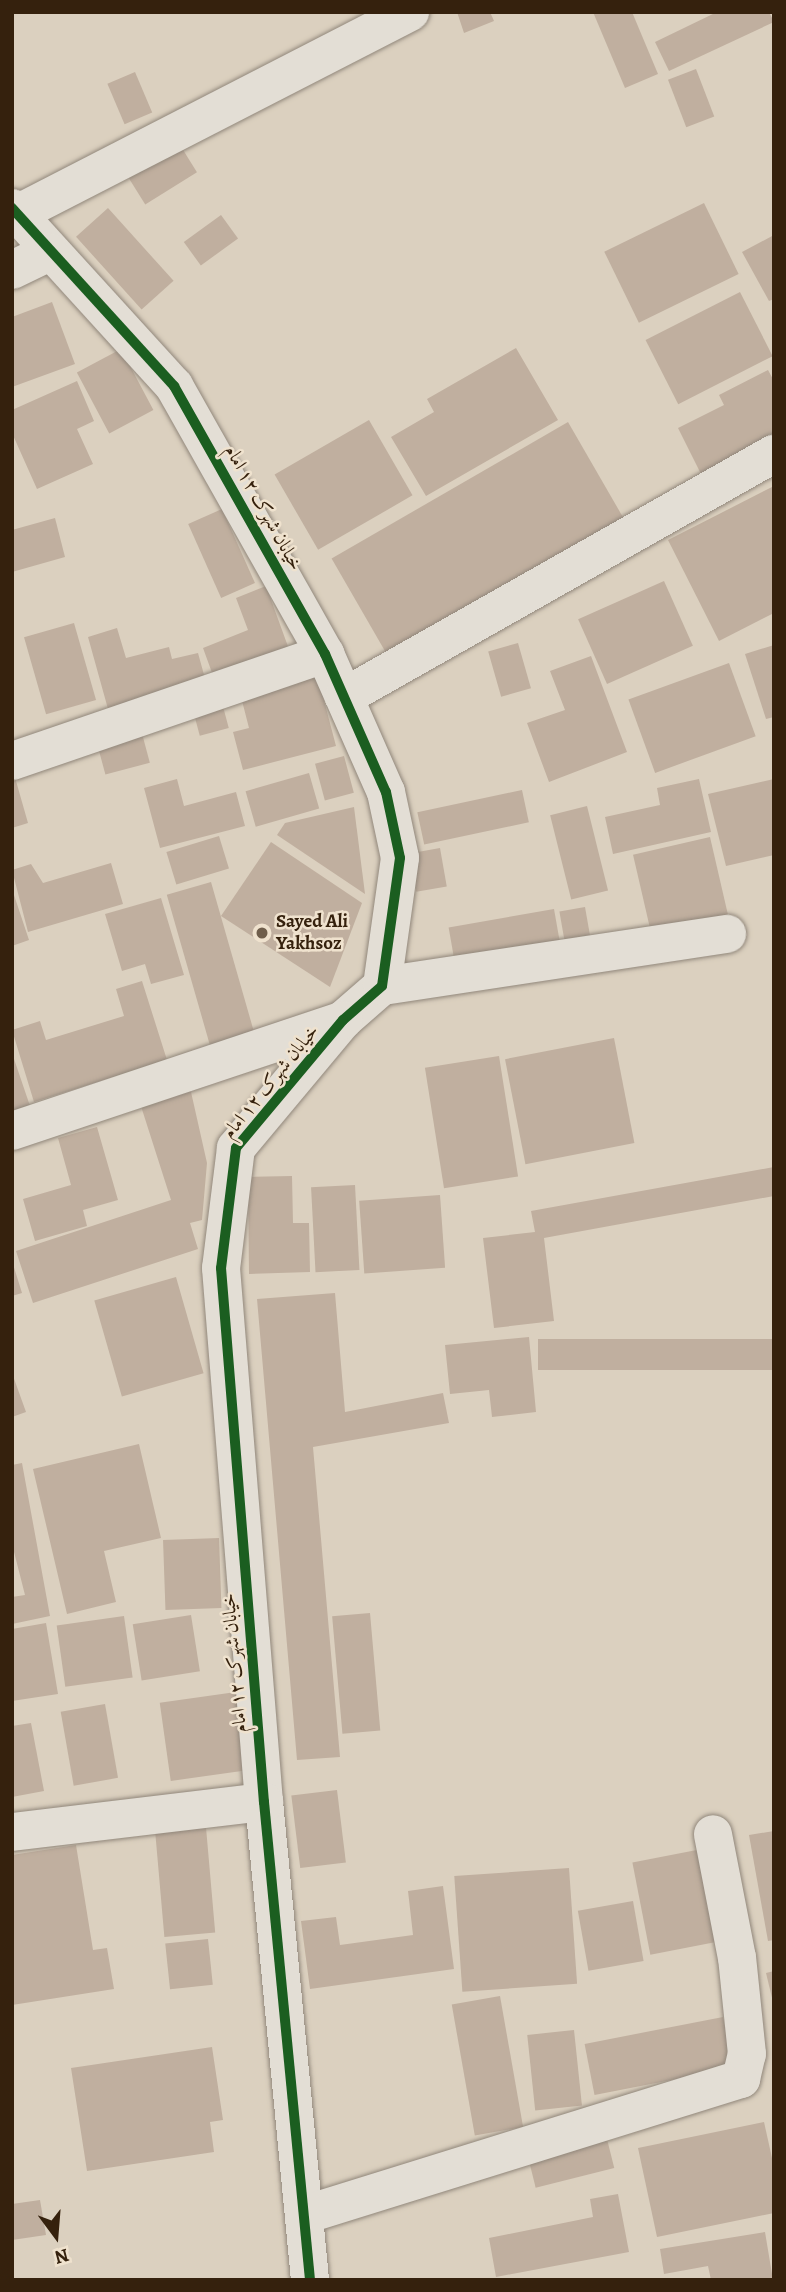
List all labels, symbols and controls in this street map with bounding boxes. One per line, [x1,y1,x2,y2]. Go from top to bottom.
street label: خیابان شهرک ۱۲ امام [219,441,307,575]
place label: Sayed Ali Yakhsoz [276,911,348,955]
marker: Sayed Ali Yakhsoz [254,925,270,941]
street label: خیابان شهرک ۱۲ امام [218,1020,324,1144]
street label: خیابان شهرک ۱۲ امام [218,1592,252,1734]
north arrow [21,2201,91,2271]
text: N [52,2242,72,2271]

